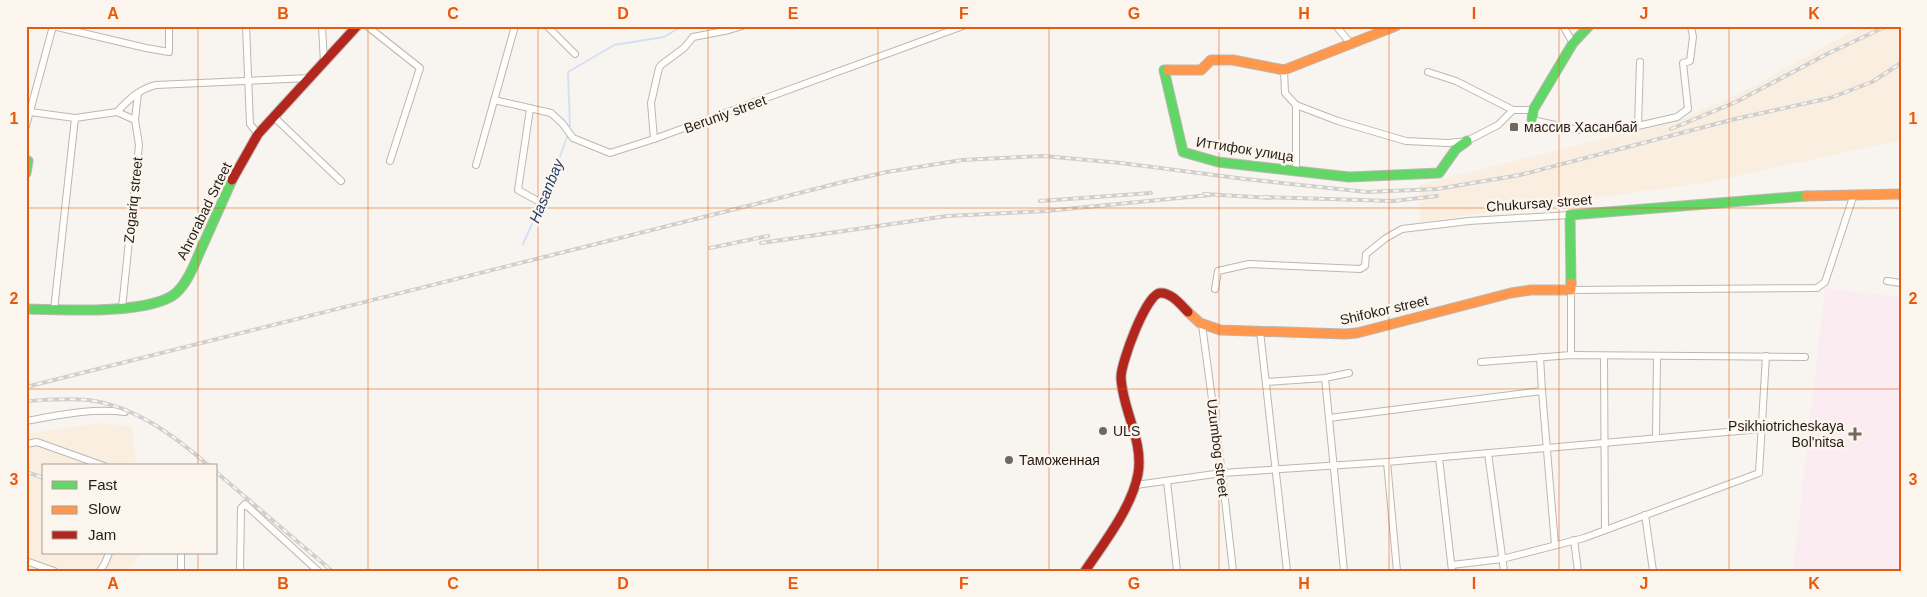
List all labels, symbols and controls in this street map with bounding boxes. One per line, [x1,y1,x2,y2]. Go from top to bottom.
text: A [107,5,119,22]
text: B [277,5,289,22]
text: C [447,5,459,22]
text: D [617,5,629,22]
text: E [788,5,799,22]
text: F [959,5,969,22]
text: G [1128,5,1140,22]
text: H [1298,5,1310,22]
text: I [1472,5,1476,22]
text: J [1640,5,1648,22]
text: K [1808,5,1820,22]
street label: Beruniy street [682,92,768,136]
text: 1 [10,110,19,127]
text: 1 [1909,110,1918,127]
place label: массив Хасанбай [1524,119,1638,135]
marker: массив Хасанбай [1508,121,1520,133]
street label: Иттифок улица [1195,133,1295,165]
water label: Hasanbay [525,155,567,225]
street label: Zogariq street [121,156,145,244]
street label: Ahrorabad Srteet [173,159,235,262]
street label: Chukursay street [1486,191,1592,215]
text: 2 [10,290,19,307]
text: 2 [1909,290,1918,307]
street label: Shifokor street [1338,292,1430,328]
street label: Uzumbog street [1204,398,1232,498]
place label: Psikhiotricheskaya Bol'nitsa [1728,418,1844,450]
place label: ULS [1113,423,1140,439]
marker: ULS [1097,425,1109,437]
marker: Psikhiotricheskaya Bol'nitsa [1848,427,1862,441]
place label: Таможенная [1019,452,1100,468]
marker: Таможенная [1003,454,1015,466]
legend [42,464,218,554]
text: 3 [10,471,19,488]
text: 3 [1909,471,1918,488]
text: Fast [88,476,118,493]
text: Slow [88,500,121,517]
text: Jam [88,526,116,543]
text: A [107,575,119,592]
text: B [277,575,289,592]
text: C [447,575,459,592]
text: D [617,575,629,592]
text: E [788,575,799,592]
text: F [959,575,969,592]
text: G [1128,575,1140,592]
text: H [1298,575,1310,592]
text: I [1472,575,1476,592]
text: J [1640,575,1648,592]
text: K [1808,575,1820,592]

